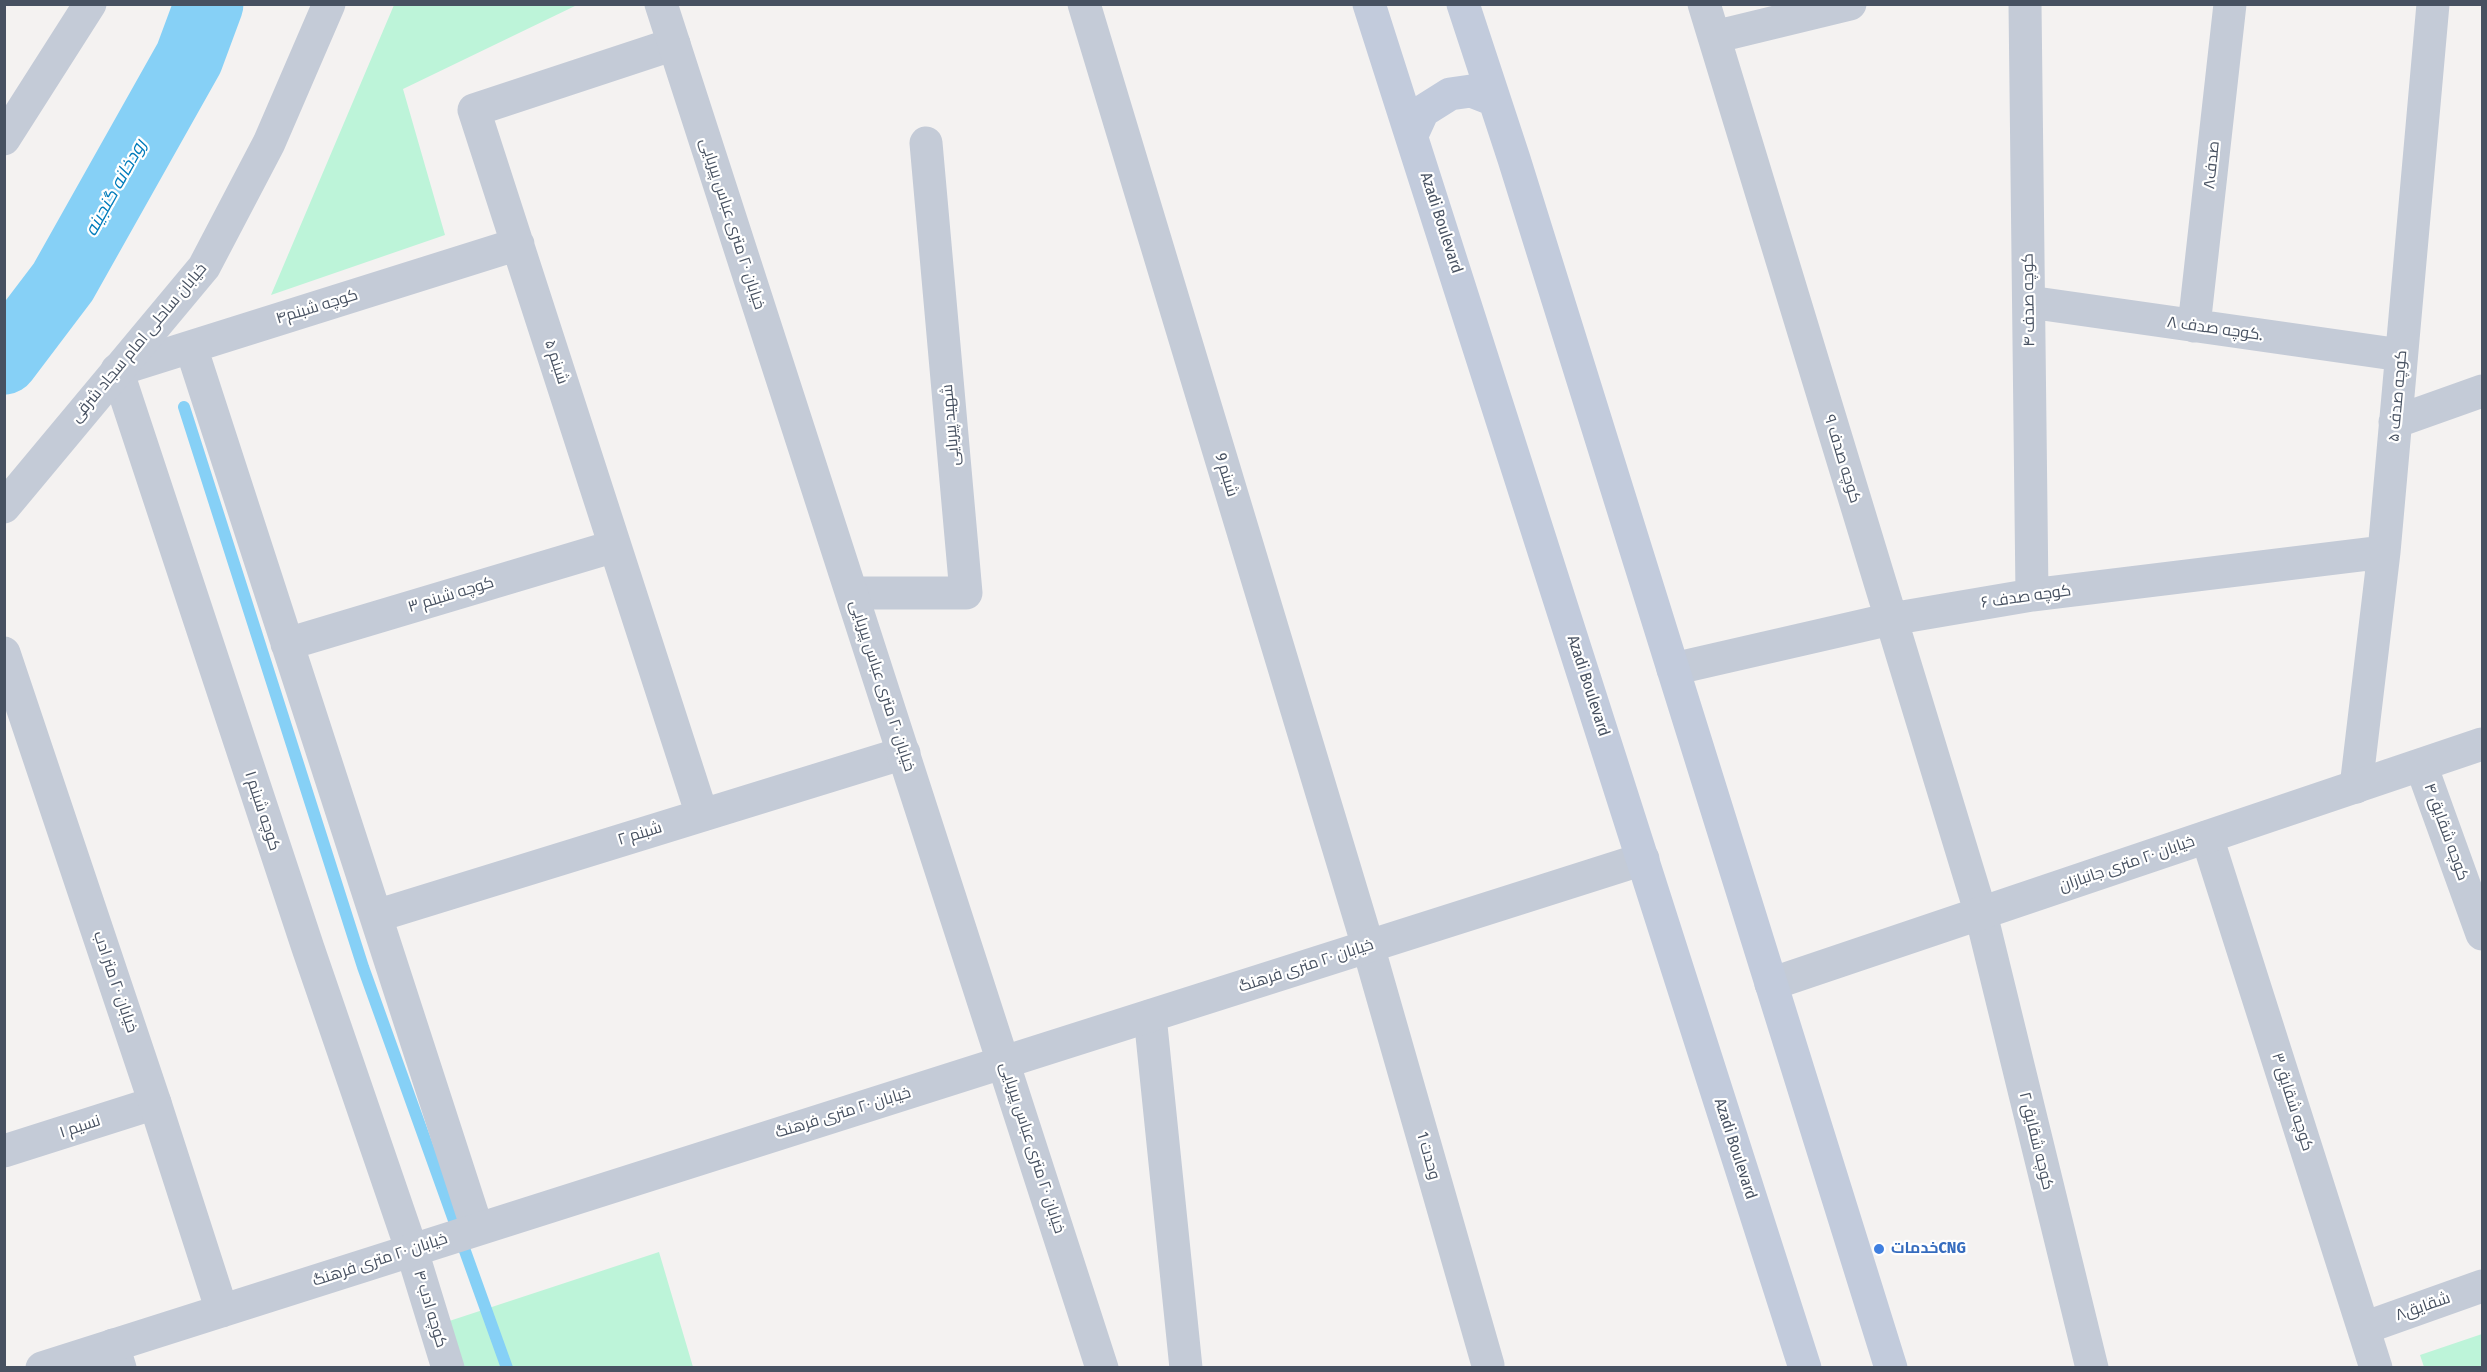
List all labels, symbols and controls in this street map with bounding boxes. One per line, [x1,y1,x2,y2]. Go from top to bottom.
water label: رودخانه گنجینه [81,136,151,240]
street label: خیابان ۲۰ متری عباس پیریایی [695,136,769,312]
street label: صدف۸ [2200,140,2224,190]
street label: Azadi Boulevard [1416,170,1466,276]
street label: کوچه صدف ۴ [2019,253,2039,347]
street label: خیابان ساحلی امام سجاد شرقی [67,259,211,427]
street label: کوچه شبنم۴ [274,285,360,329]
street label: کوچه صدف ۸. [2166,313,2264,345]
street label: شبنم ۵ [540,337,572,387]
street label: کوچه صدف ۵ [2384,349,2412,443]
street label: شهید پیریایی [938,383,964,467]
street label: کوچه صدف ۹ [1819,412,1865,506]
street label: شبنم 9 [1210,451,1242,499]
street label: کوچه شبنم ۳ [406,573,496,617]
street label: کوچه صدف ۶ [1980,581,2072,613]
street label: خیابان ۲۰ متری عباس پیریایی [845,598,919,774]
street label: Azadi Boulevard [1563,633,1613,739]
street label: کوچه شبنم ۱ [240,769,284,853]
street label: کوچه شقایق ۴ [2419,781,2473,883]
street label: شبنم ۲ [615,818,665,850]
street label: خیابان ۲۰ متری جانبازان [2057,832,2197,896]
street label: خیابان ۲۰ متر ادب [89,929,141,1035]
street label: خیابان ۲۰ متری فرهنگ [1236,935,1376,997]
street label: کوچه شقایق ۳ [2267,1050,2317,1154]
street label: خیابان ۲۰ متری عباس پیریایی [995,1060,1069,1236]
street label: خیابان ۲۰ متری فرهنگ [773,1083,913,1143]
street label: کوچه شقایق ۲ [2015,1090,2057,1192]
street label: Azadi Boulevard [1710,1096,1760,1202]
street label: نسیم ۱ [57,1111,103,1143]
street label: وحدت 1 [1412,1130,1444,1182]
street label: خیابان ۲۰ متری فرهنگ [310,1229,450,1291]
place label: خدماتCNG [1891,1239,1966,1259]
marker: خدماتCNG [1872,1242,1886,1256]
street label: کوچه ادب ۴ [409,1268,451,1350]
street label: شقایق۸ [2393,1289,2453,1325]

